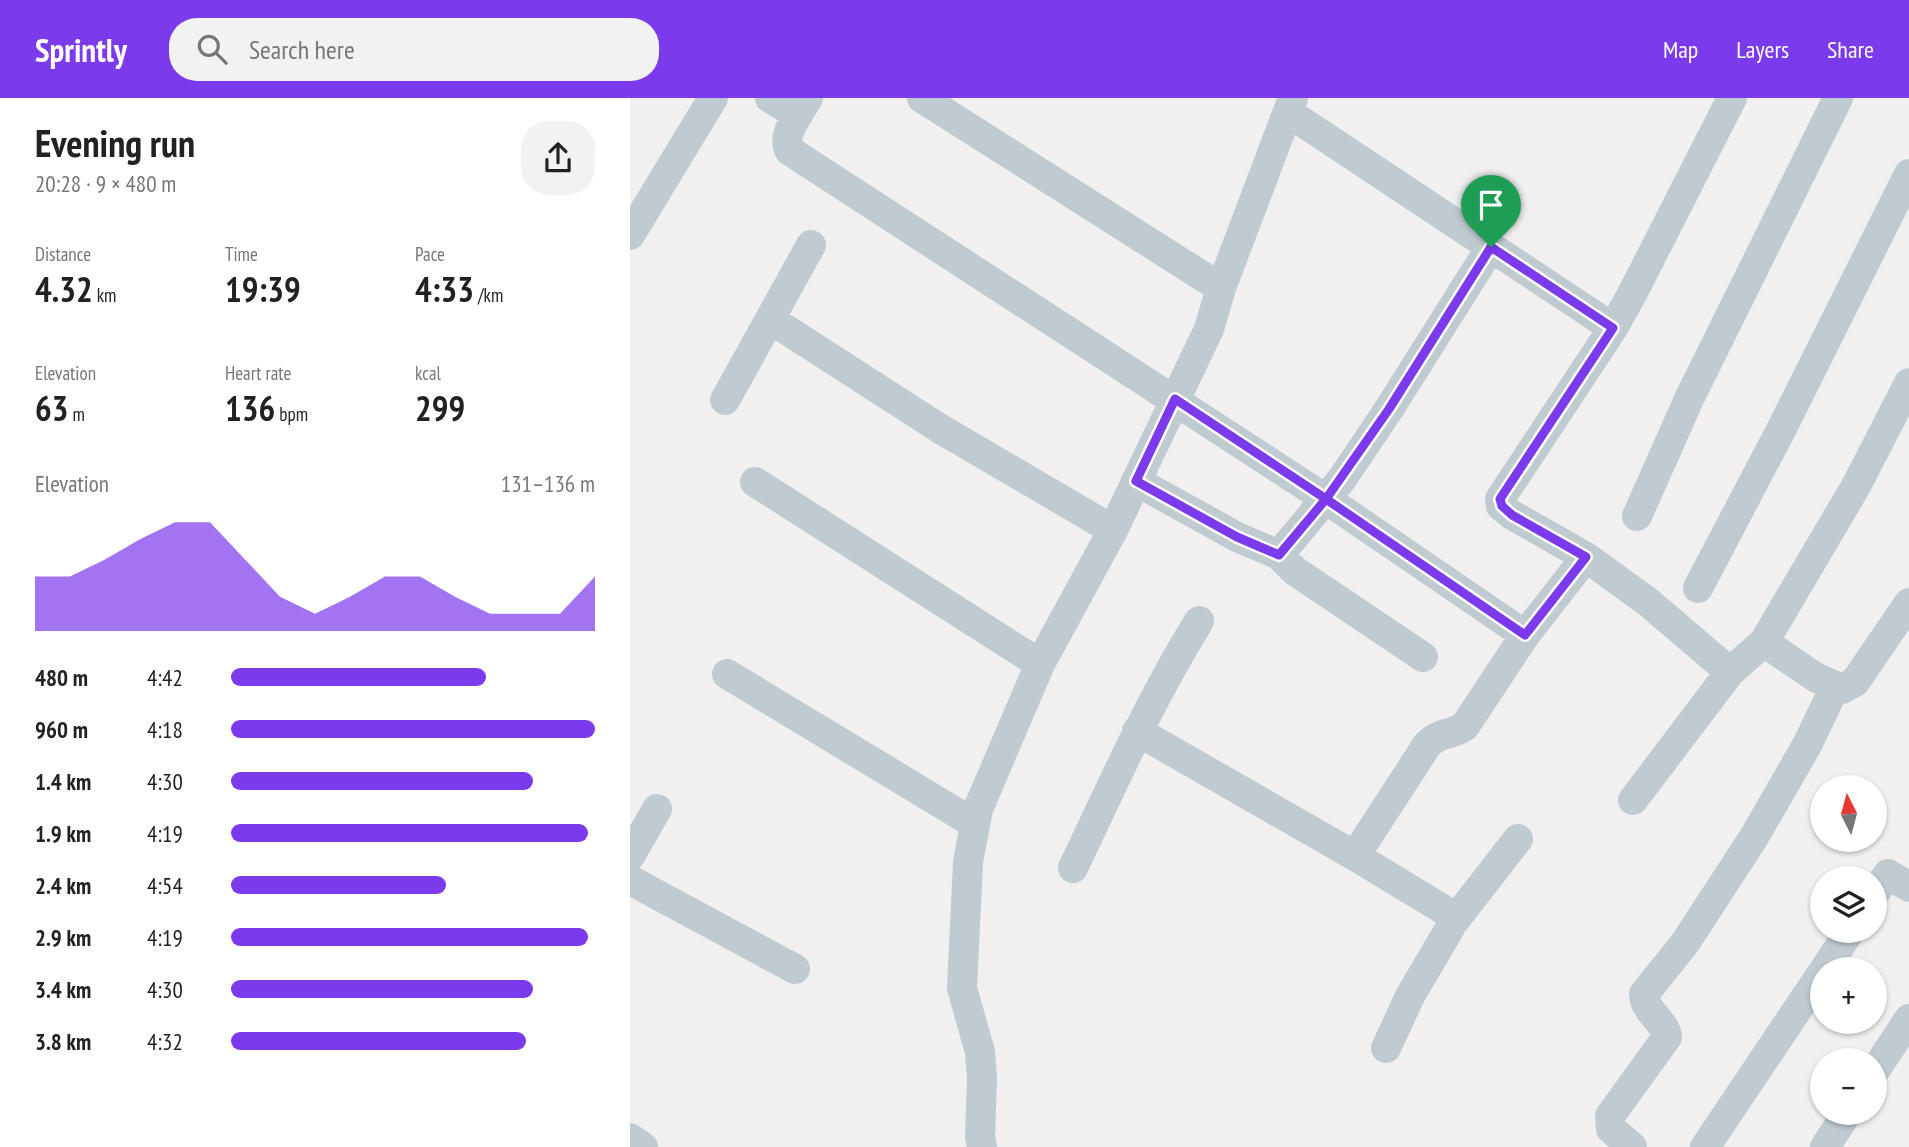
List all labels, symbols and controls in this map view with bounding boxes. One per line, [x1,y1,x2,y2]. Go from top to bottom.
search box [169,18,659,81]
text: Sprintly [35,28,127,71]
icon: search [193,30,231,68]
text: Search here [249,33,355,66]
text: Map [1663,34,1698,65]
text: Layers [1736,34,1789,65]
text: Share [1827,34,1874,65]
text: Evening run [35,118,195,167]
button: share [521,121,595,195]
text: 20:28 · 9 × 480 m [35,169,176,198]
pin [1461,175,1521,247]
icon: arrive [1472,186,1510,224]
text: Distance [35,242,91,266]
text: Time [225,242,258,266]
text: Pace [415,242,445,266]
text: 4.32 [35,266,93,312]
text: 19:39 [225,266,301,312]
text: 4:33 [415,266,474,312]
text: km [93,283,116,307]
text: /km [474,283,503,307]
text: Elevation [35,361,96,385]
text: Heart rate [225,361,291,385]
text: kcal [415,361,441,385]
text: 63 [35,385,68,431]
text: 136 [225,385,275,431]
text: 299 [415,385,465,431]
text: m [68,402,85,426]
text: bpm [275,402,308,426]
text: Elevation [35,469,109,498]
text: 131–136 m [501,469,595,498]
text: 480 m [35,663,88,692]
text: 4:42 [147,663,183,692]
text: 960 m [35,715,88,744]
text: 4:18 [147,715,183,744]
text: 1.4 km [35,767,91,796]
text: 4:30 [147,767,183,796]
north arrow [1810,775,1886,852]
map controls [1810,775,1887,1125]
text: 1.9 km [35,819,91,848]
text: 4:19 [147,819,183,848]
button: layers [1810,866,1887,943]
text: 2.4 km [35,871,91,900]
text: 4:54 [147,871,183,900]
text: 2.9 km [35,923,91,952]
text: 4:19 [147,923,183,952]
button: + [1810,957,1887,1034]
text: 3.4 km [35,975,91,1004]
text: 4:30 [147,975,183,1004]
text: 3.8 km [35,1027,91,1056]
text: 4:32 [147,1027,183,1056]
button: − [1810,1048,1887,1125]

